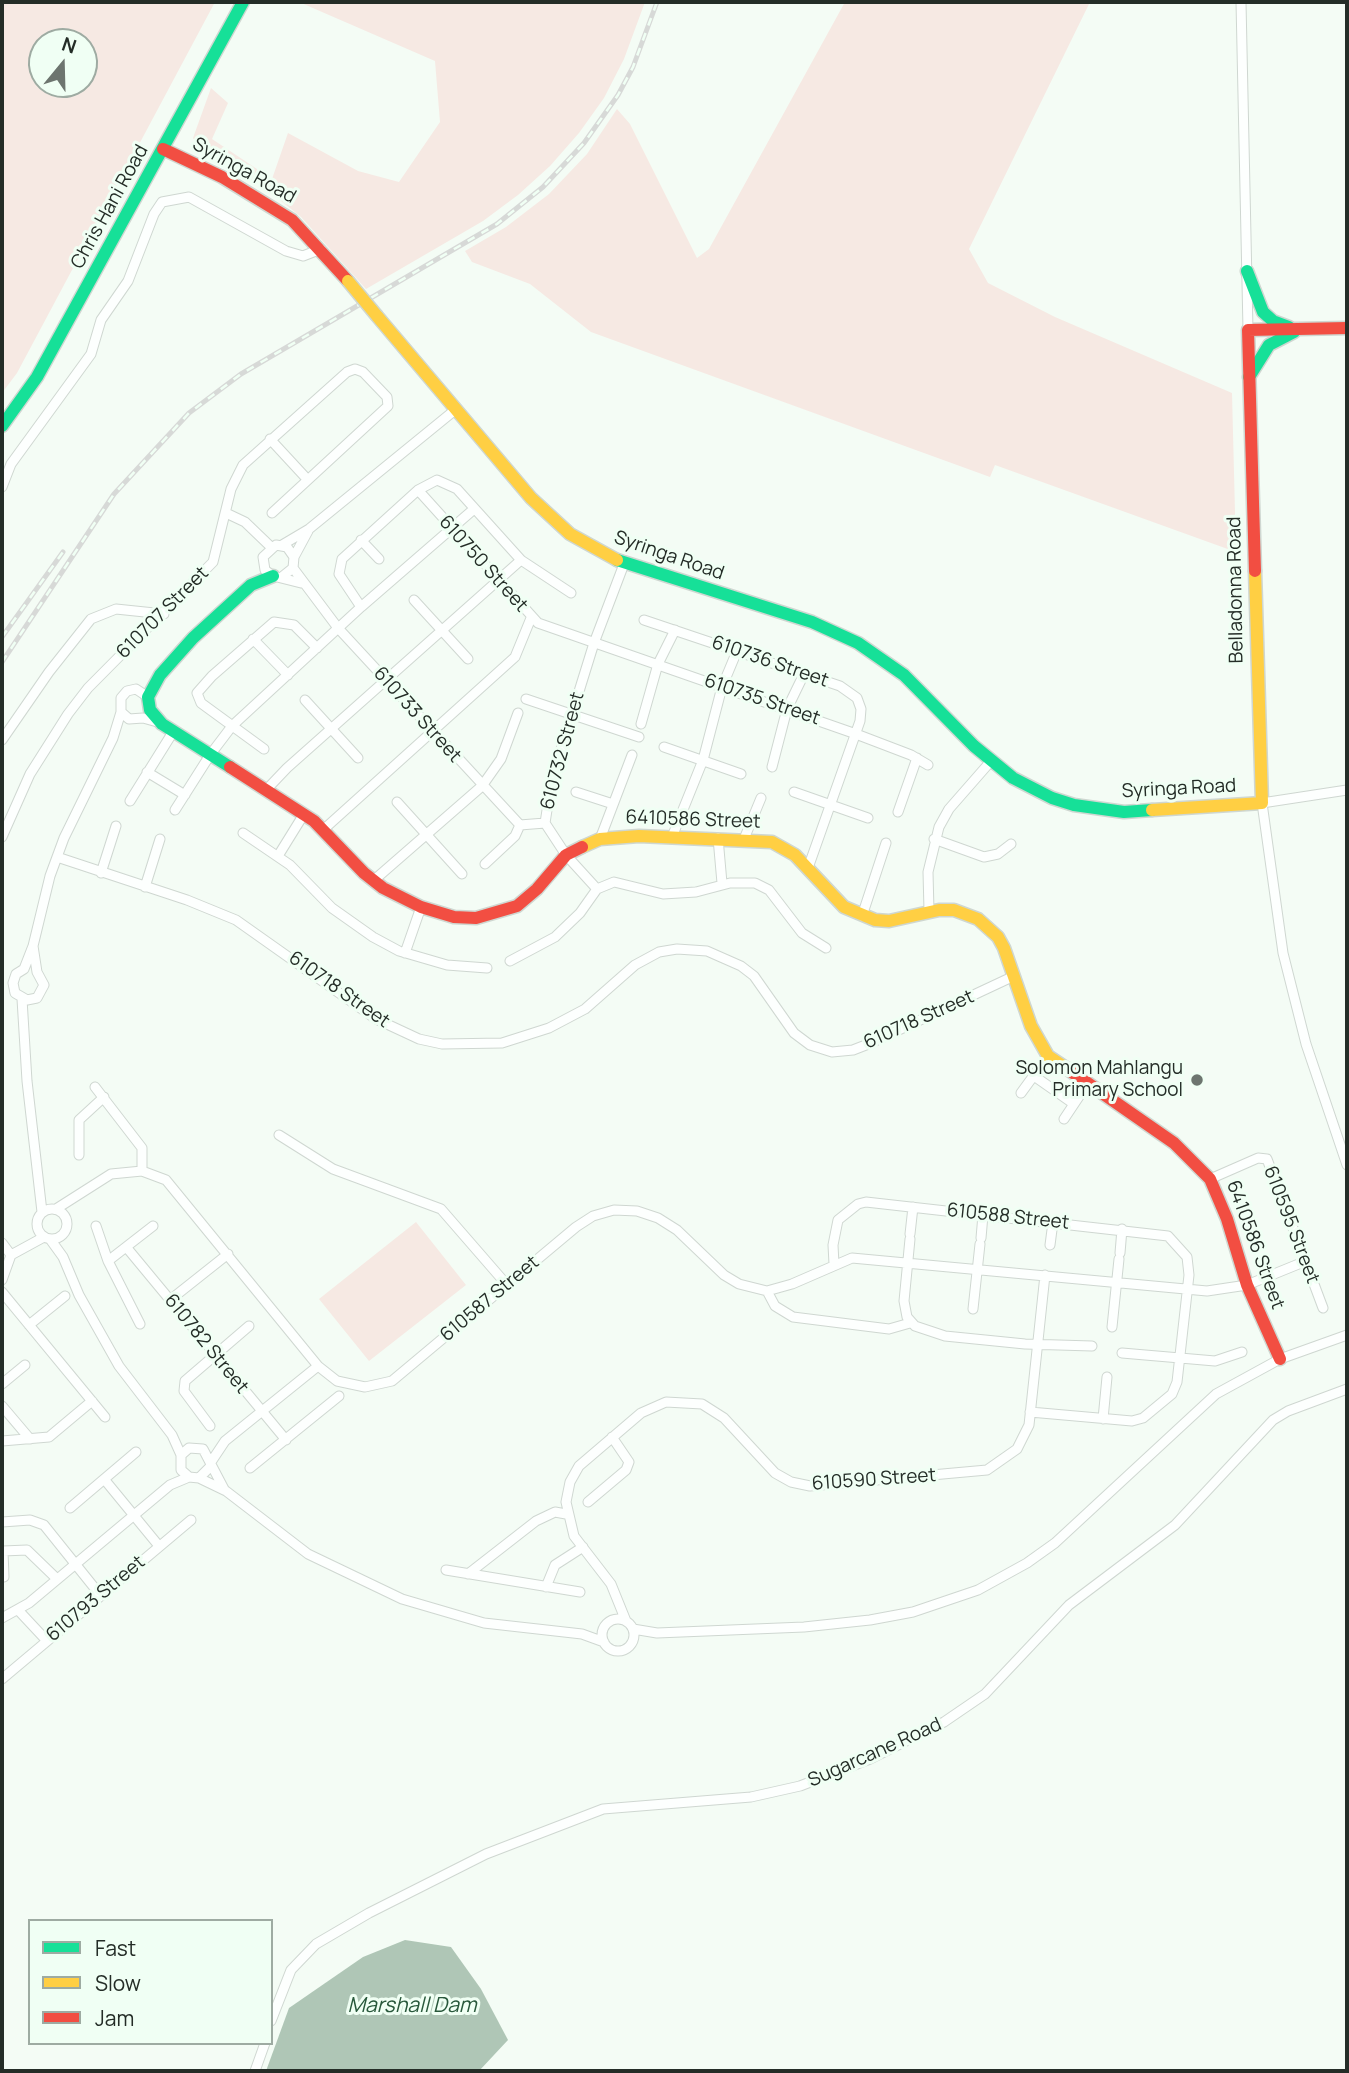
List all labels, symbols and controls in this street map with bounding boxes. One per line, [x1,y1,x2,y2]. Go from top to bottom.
north arrow [28,28,98,98]
text: N [58,31,80,60]
street label: Syringa Road [188,133,300,209]
street label: Chris Hani Road [67,141,153,273]
street label: 610750 Street [434,511,532,617]
street label: Belladonna Road [1223,516,1249,664]
street label: Syringa Road [611,527,727,585]
street label: 610707 Street [112,562,214,664]
street label: 610736 Street [709,631,831,693]
street label: 610733 Street [368,663,466,767]
street label: 610735 Street [701,670,823,730]
street label: 610732 Street [536,690,590,812]
street label: Syringa Road [1121,775,1237,803]
street label: 6410586 Street [625,806,761,834]
street label: 610718 Street [284,947,394,1033]
street label: 610718 Street [860,986,978,1054]
place label: Solomon Mahlangu Primary School [1015,1058,1183,1102]
marker: Solomon Mahlangu Primary School [1189,1072,1205,1088]
street label: 610595 Street [1258,1163,1324,1287]
street label: 6410586 Street [1221,1177,1289,1313]
street label: 610588 Street [946,1199,1070,1235]
street label: 610587 Street [436,1251,544,1347]
street label: 610782 Street [159,1290,253,1398]
street label: 610590 Street [811,1464,937,1496]
street label: 610793 Street [42,1551,150,1647]
street label: Sugarcane Road [805,1713,945,1793]
legend [28,1919,273,2045]
text: Fast [95,1934,136,1962]
text: Slow [95,1969,141,1997]
water label: Marshall Dam [347,1993,477,2019]
text: Jam [95,2004,134,2032]

